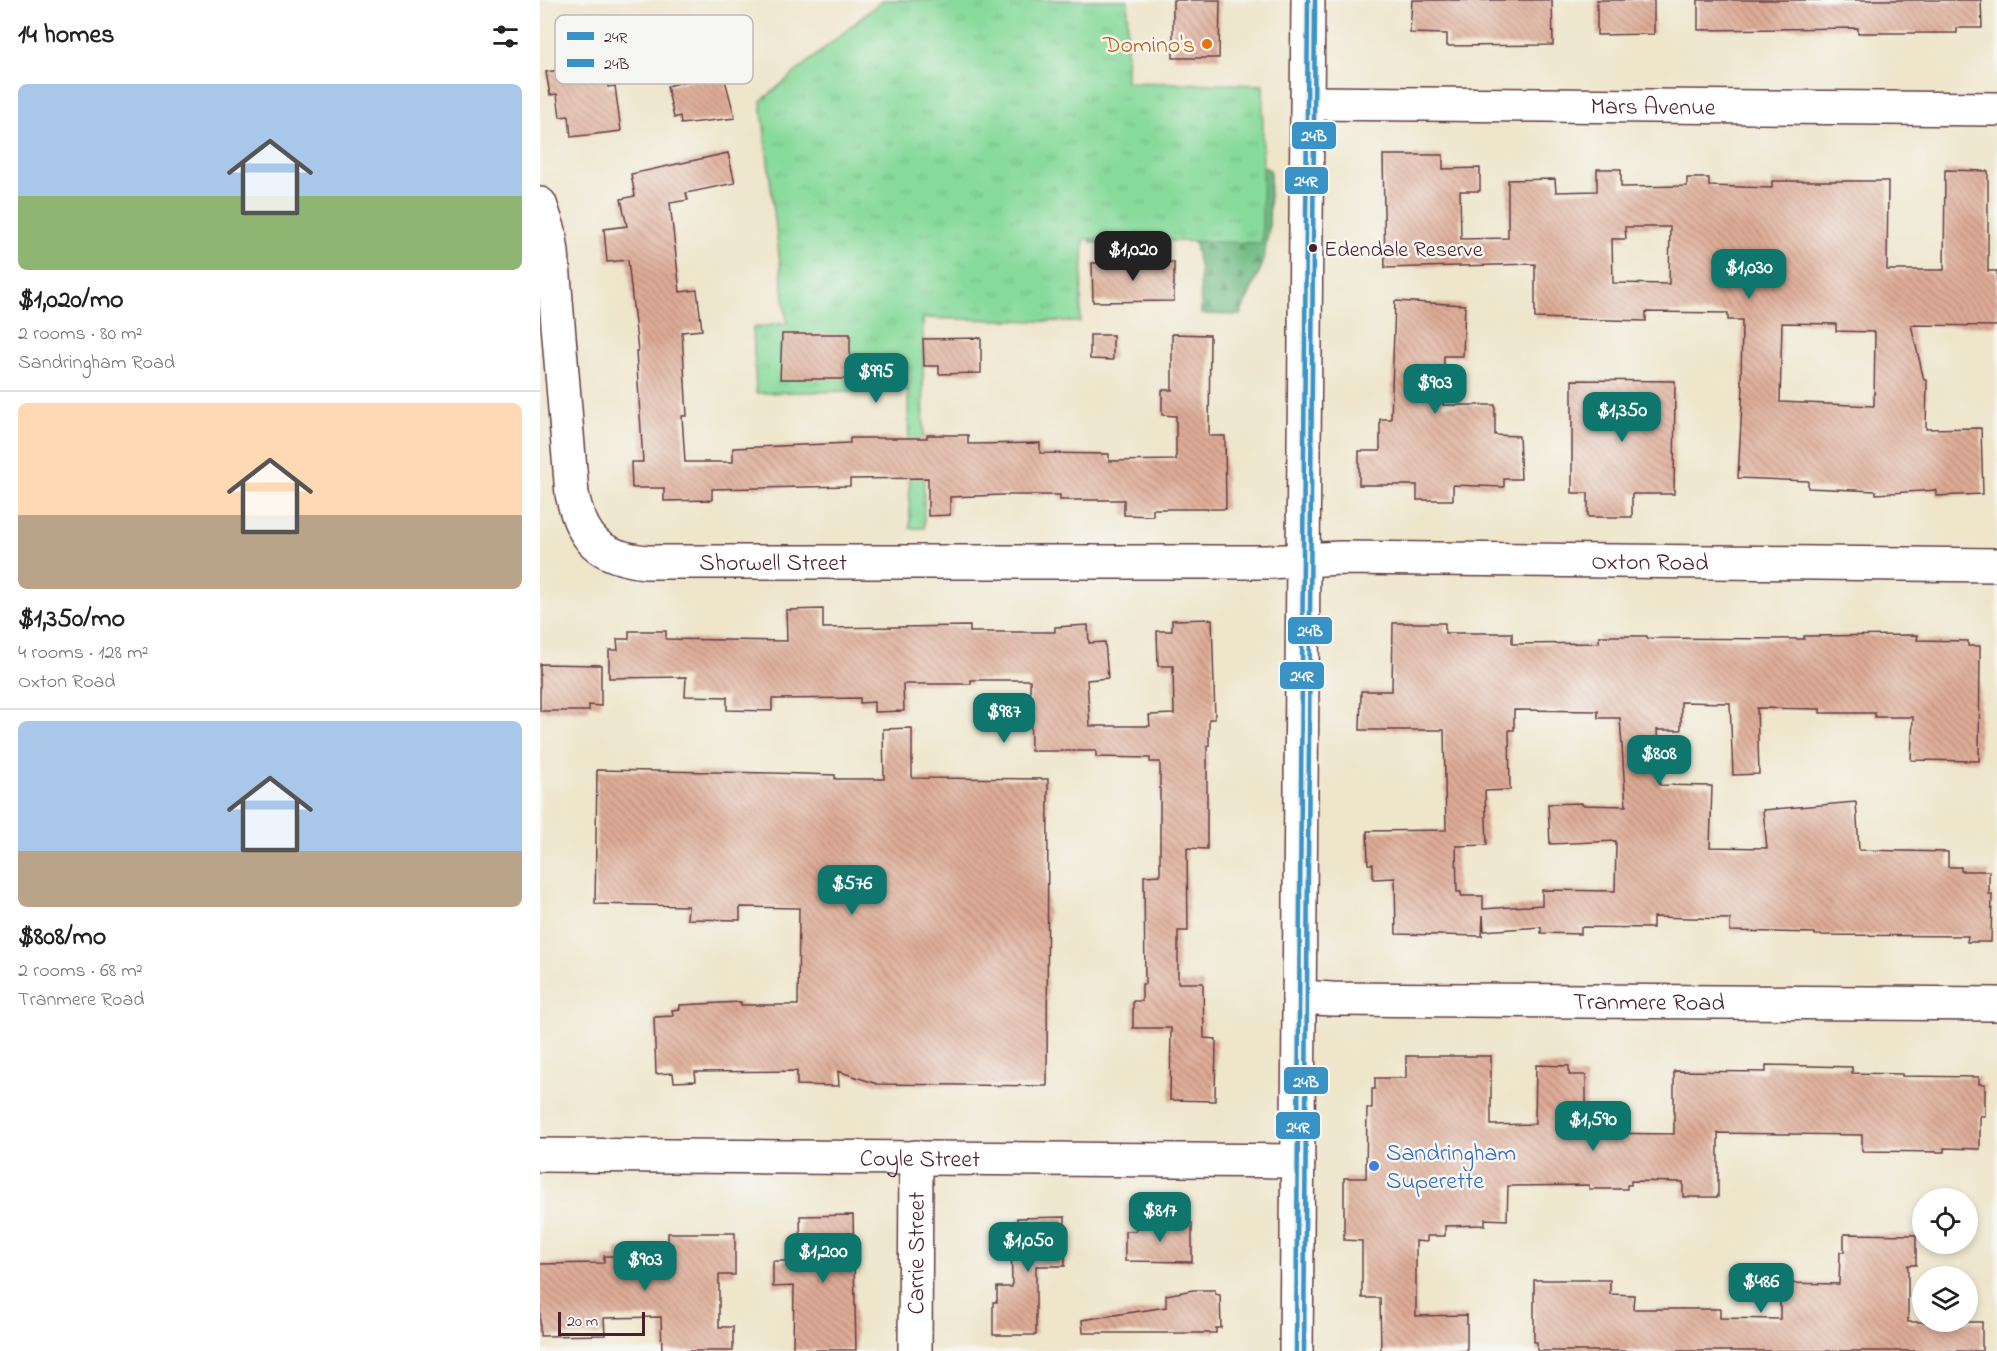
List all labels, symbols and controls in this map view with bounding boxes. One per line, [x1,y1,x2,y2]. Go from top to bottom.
legend [555,15,753,84]
text: 14 homes [18,17,114,55]
icon: filters [489,20,522,53]
text: 24R [604,26,628,50]
place label: Domino's [1102,29,1195,64]
marker: Domino's [1200,37,1214,51]
text: 24B [604,53,630,77]
street label: Mars Avenue [1590,90,1716,127]
line badge: 24B [1291,121,1337,150]
icon: home [216,123,324,231]
text: 24B [1300,125,1327,149]
line badge: 24R [1284,166,1329,195]
text: 24R [1293,170,1319,194]
pin: $1,020 [1084,231,1182,282]
place label: Edendale Reserve [1324,235,1483,267]
text: $1,020 [1108,236,1158,265]
marker: Edendale Reserve [1307,242,1319,254]
pin: $1,030 [1700,249,1798,300]
text: $1,030 [1725,254,1773,283]
text: $1,020/mo [18,282,124,320]
text: 2 rooms · 80 m² [18,320,143,349]
text: Sandringham Road [18,349,175,378]
pin: $995 [840,353,912,404]
text: $995 [858,358,894,387]
pin: $903 [1399,364,1471,415]
text: $903 [1417,369,1453,398]
pin: $1,350 [1573,392,1671,443]
text: $1,350 [1597,397,1647,426]
icon: home [216,442,324,550]
street label: Oxton Road [1591,546,1709,582]
street label: Shorwell Street [699,547,847,582]
text: $1,350/mo [18,601,125,639]
line badge: 24B [1287,616,1333,645]
text: 24B [1296,620,1323,644]
text: 4 rooms · 128 m² [18,639,148,668]
line badge: 24R [1279,661,1325,690]
text: 24R [1289,665,1315,689]
text: Oxton Road [18,668,116,697]
pin: $987 [968,693,1040,744]
text: $987 [987,698,1021,727]
pin: $808 [1623,735,1695,786]
text: $808 [1641,740,1677,769]
icon: home [216,760,324,868]
pin: $576 [816,865,888,916]
text: $576 [832,870,872,899]
text: $808/mo [18,919,106,957]
text: 2 rooms · 68 m² [18,957,143,986]
text: Tranmere Road [18,986,144,1015]
street label: Tranmere Road [1573,986,1725,1022]
line badge: 24B [1283,1066,1329,1095]
text: 24B [1292,1071,1319,1095]
pin: $1,590 [1544,1101,1642,1152]
text: $1,590 [1569,1106,1617,1135]
line badge: 24R [1275,1111,1321,1140]
text: 24R [1285,1116,1311,1140]
place label: Sandringham Superette [1386,1137,1516,1200]
street label: Coyle Street [860,1143,980,1179]
marker: Sandringham Superette [1367,1159,1381,1173]
map controls [1912,1188,1978,1332]
button: locate [1912,1188,1978,1254]
street label: Carrie Street [900,1192,936,1314]
pin: $817 [1124,1192,1196,1243]
text: $817 [1143,1197,1177,1226]
pin: $1,050 [979,1222,1077,1273]
text: $1,050 [1003,1227,1053,1256]
pin: $1,200 [774,1233,872,1284]
text: $1,200 [798,1238,848,1267]
pin: $903 [609,1241,681,1292]
text: $903 [627,1246,663,1275]
pin: $486 [1725,1263,1797,1314]
button: layers [1912,1266,1978,1332]
text: $486 [1743,1268,1779,1297]
scale bar [558,1309,645,1336]
text: 20 m [567,1310,598,1334]

